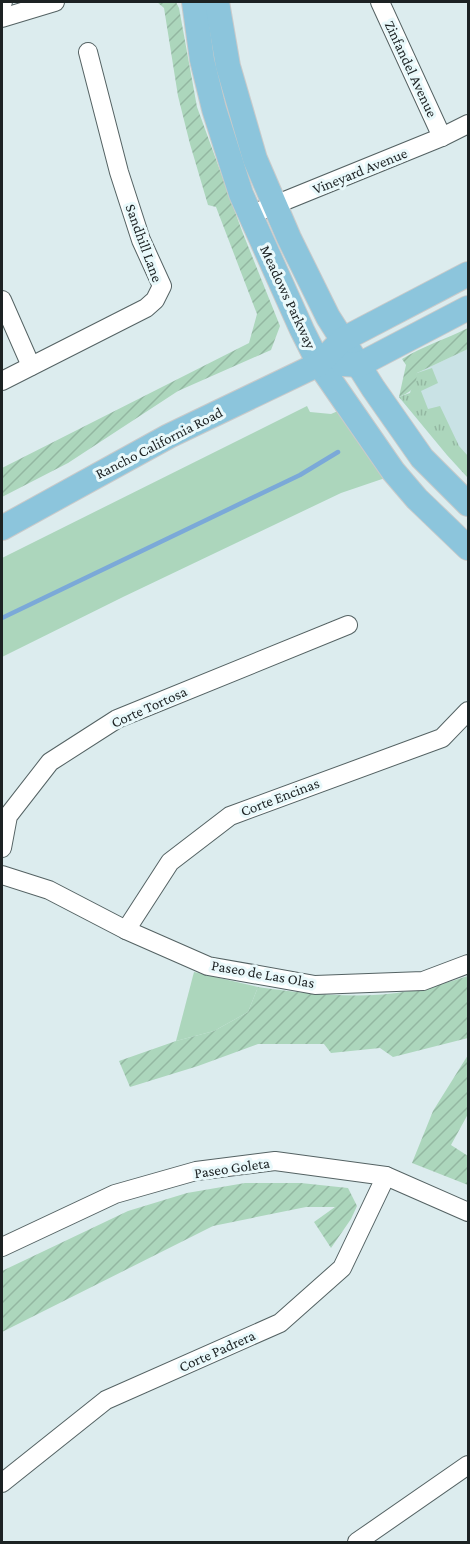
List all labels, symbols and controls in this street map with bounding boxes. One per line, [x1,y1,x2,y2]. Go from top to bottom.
street label: Zinfandel Avenue [382,18,441,120]
street label: Vineyard Avenue [310,145,410,198]
street label: Sandhill Lane [123,202,166,284]
street label: Meadows Parkway [256,243,319,352]
street label: Rancho California Road [93,404,225,482]
street label: Corte Tortosa [109,683,189,731]
street label: Corte Encinas [238,775,322,819]
street label: Paseo de Las Olas [210,957,316,991]
street label: Paseo Goleta [193,1155,271,1181]
street label: Corte Padrera [176,1327,258,1375]

